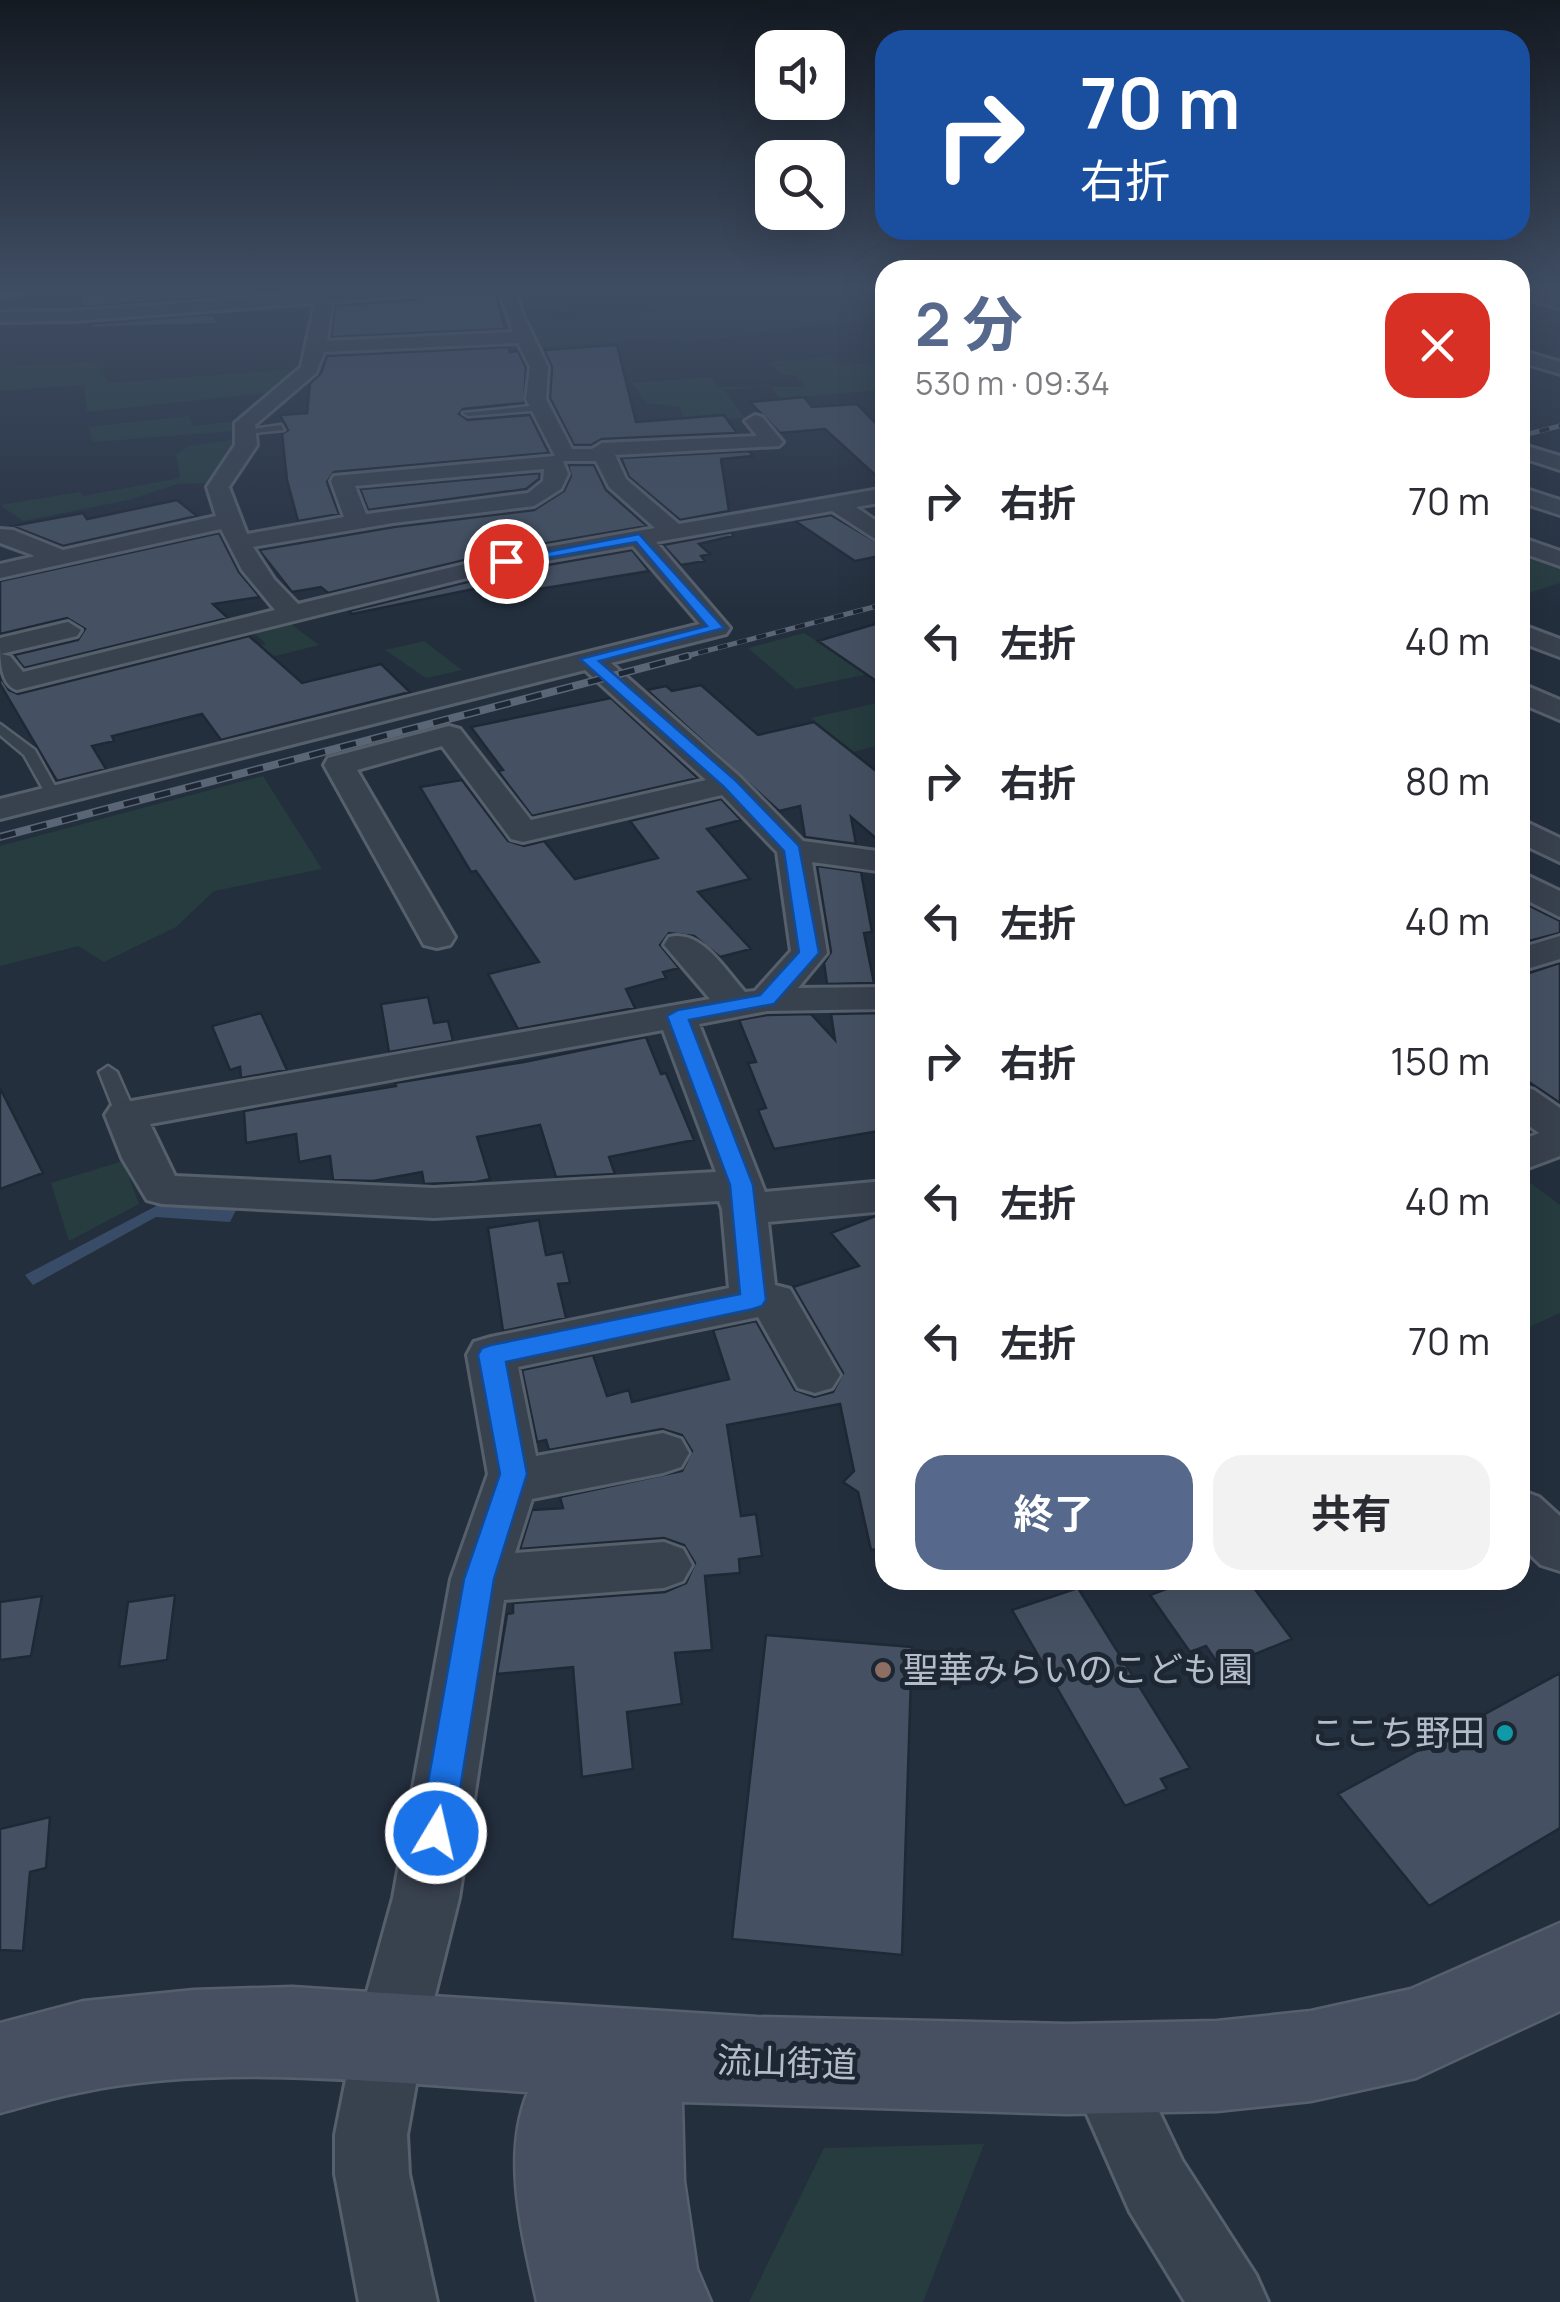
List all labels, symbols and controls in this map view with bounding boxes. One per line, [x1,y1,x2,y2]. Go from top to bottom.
map controls [755,30,845,230]
button: sound [755,30,845,120]
text: 70 m [1080,54,1240,150]
icon: right [915,70,1045,200]
button: search [755,140,845,230]
text: 右折 [1080,149,1170,211]
text: 2 分 [915,282,1023,364]
button: close [1385,293,1490,398]
text: 530 m · 09:34 [915,361,1110,405]
icon: right [915,473,970,528]
text: 70 m [1408,474,1490,526]
text: 右折 [1000,476,1076,528]
pin [464,519,549,604]
icon: arrive [479,534,534,589]
icon: left [915,613,970,668]
text: 40 m [1405,614,1490,666]
text: 左折 [1000,616,1076,668]
icon: right [915,753,970,808]
text: 80 m [1405,754,1490,806]
text: 右折 [1000,756,1076,808]
icon: left [915,893,970,948]
text: 40 m [1405,894,1490,946]
text: 左折 [1000,896,1076,948]
icon: right [915,1033,970,1088]
text: 150 m [1390,1034,1490,1086]
text: 右折 [1000,1036,1076,1088]
icon: left [915,1173,970,1228]
text: 40 m [1405,1174,1490,1226]
text: 左折 [1000,1176,1076,1228]
icon: left [915,1313,970,1368]
text: 70 m [1408,1314,1490,1366]
text: 左折 [1000,1316,1076,1368]
button: 終了 [915,1455,1193,1570]
button: 共有 [1213,1455,1490,1570]
place label: 聖華みらいのこども園 [903,1645,1253,1693]
marker: 聖華みらいのこども園 [872,1659,894,1681]
place label: ここち野田 [1310,1708,1485,1756]
marker: ここち野田 [1494,1722,1516,1744]
position arrow [384,1781,488,1885]
street label: 流山街道 [716,2036,858,2088]

